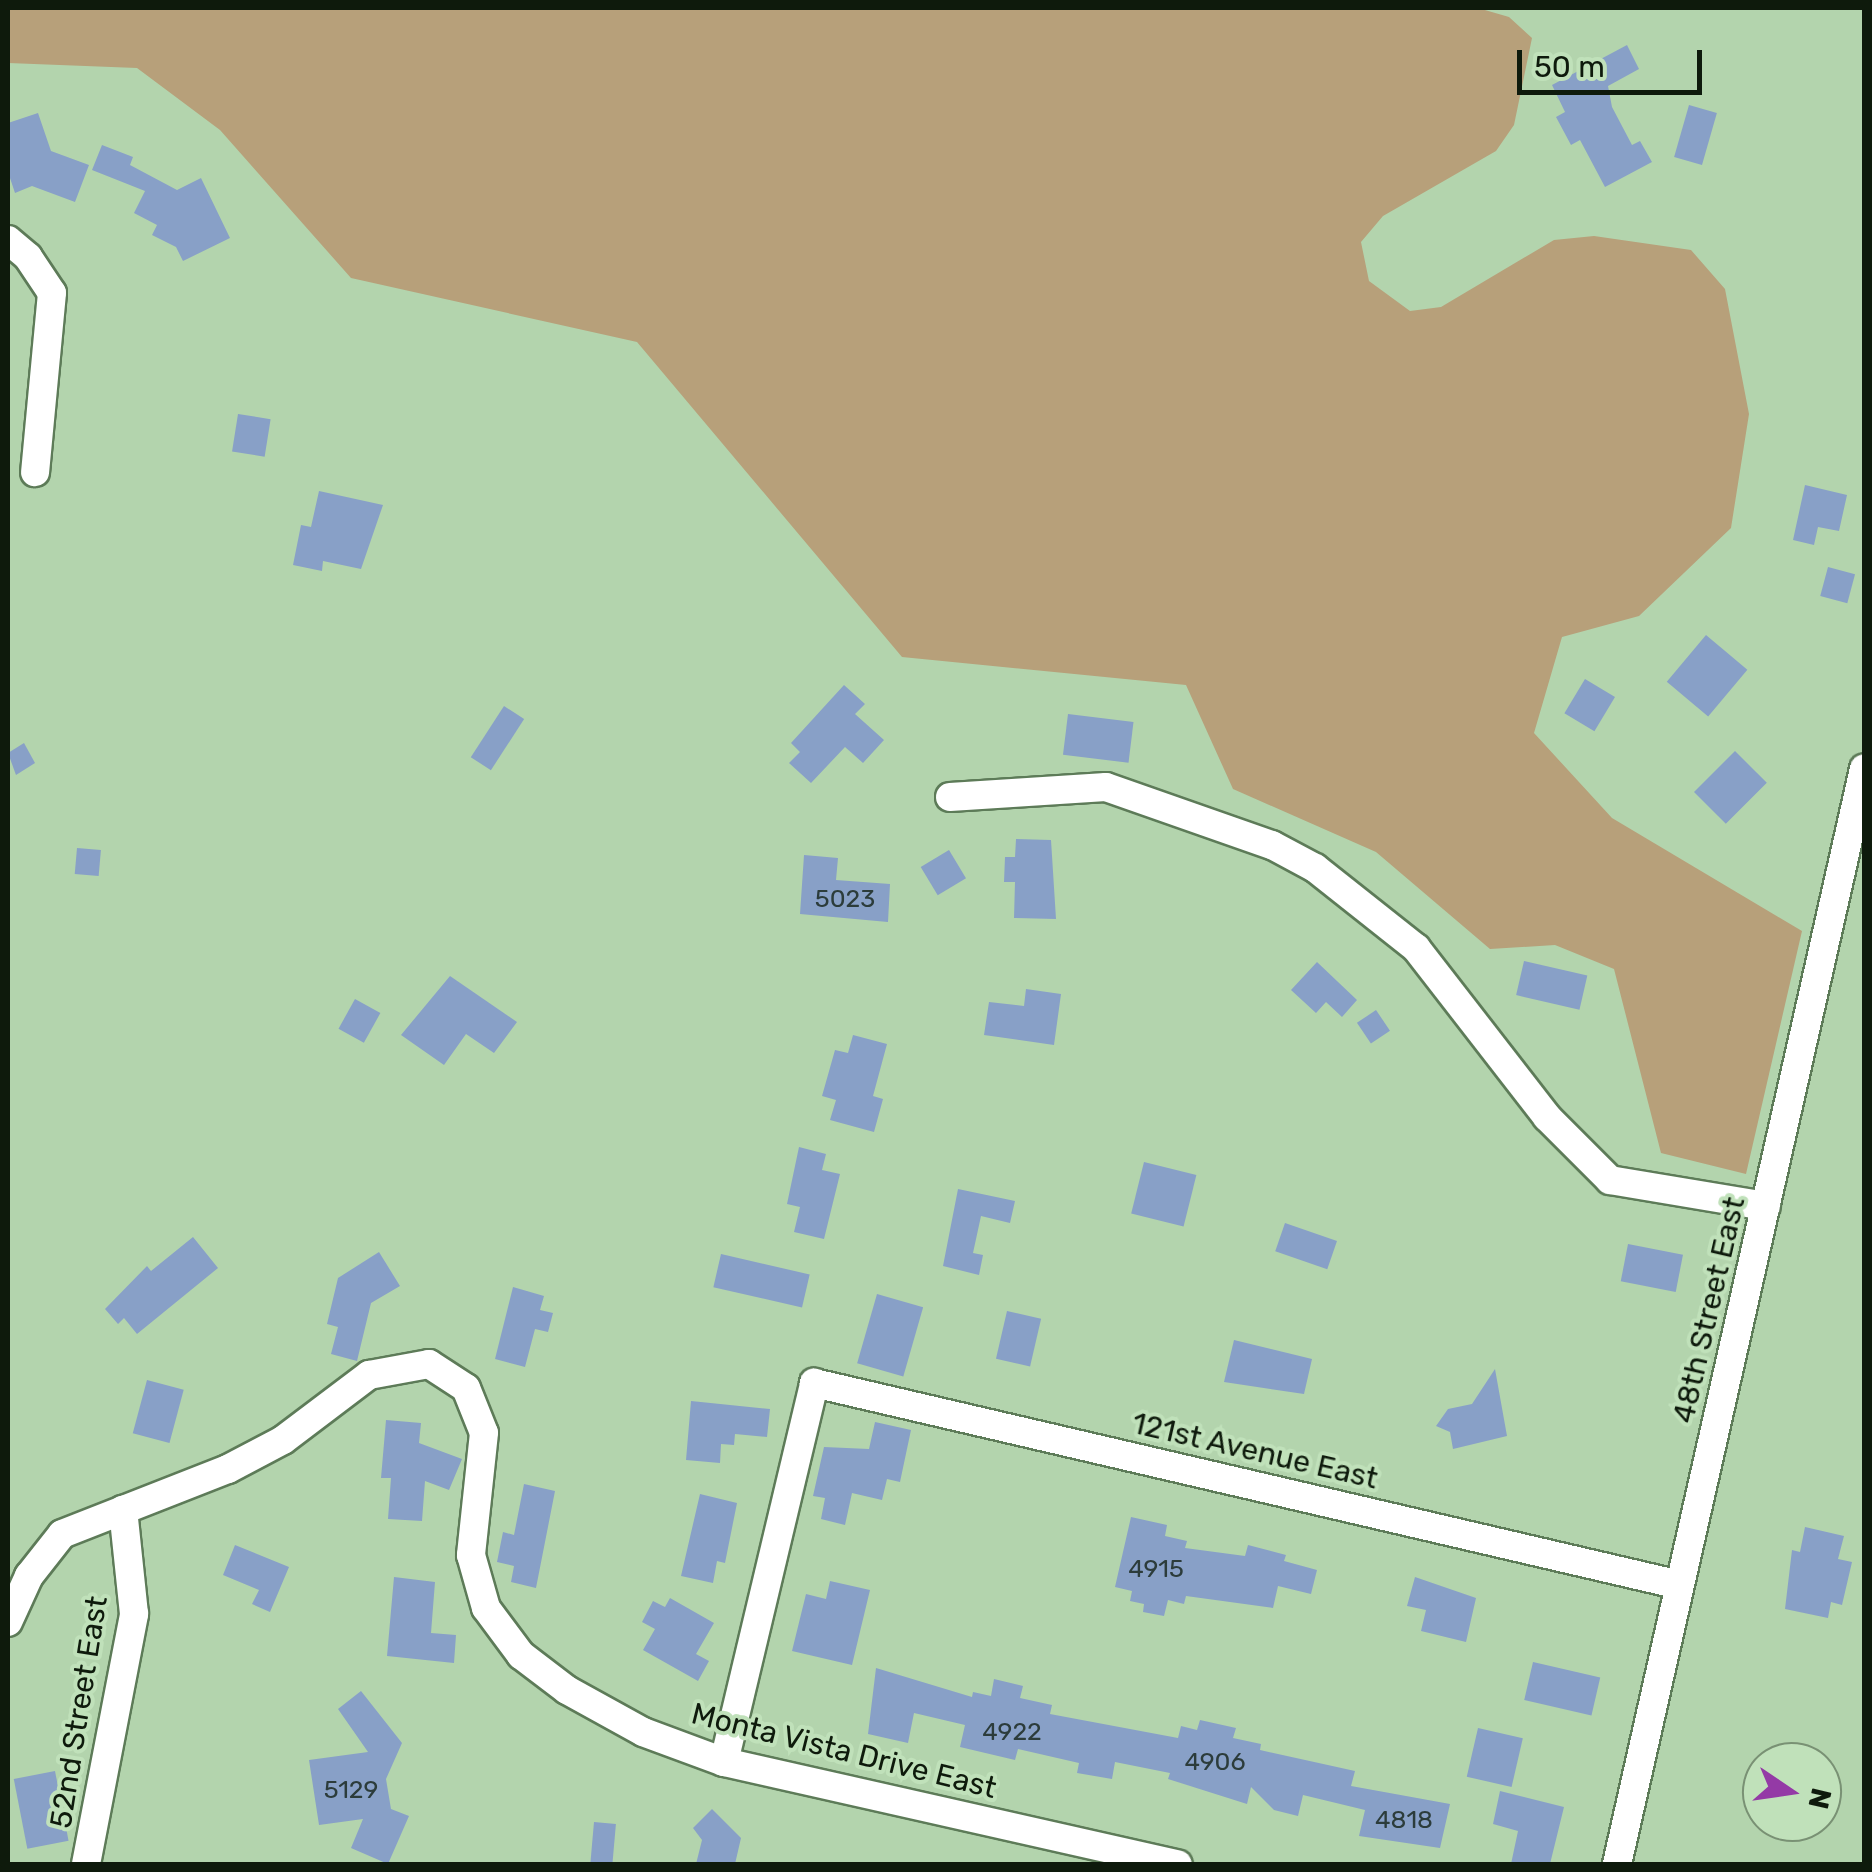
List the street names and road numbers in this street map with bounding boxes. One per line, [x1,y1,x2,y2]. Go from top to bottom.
street label: 48th Street East [1665,1193,1753,1427]
street label: 121st Avenue East [1128,1405,1382,1497]
street label: 52nd Street East [43,1593,115,1831]
street label: Monta Vista Drive East [687,1696,1001,1806]

